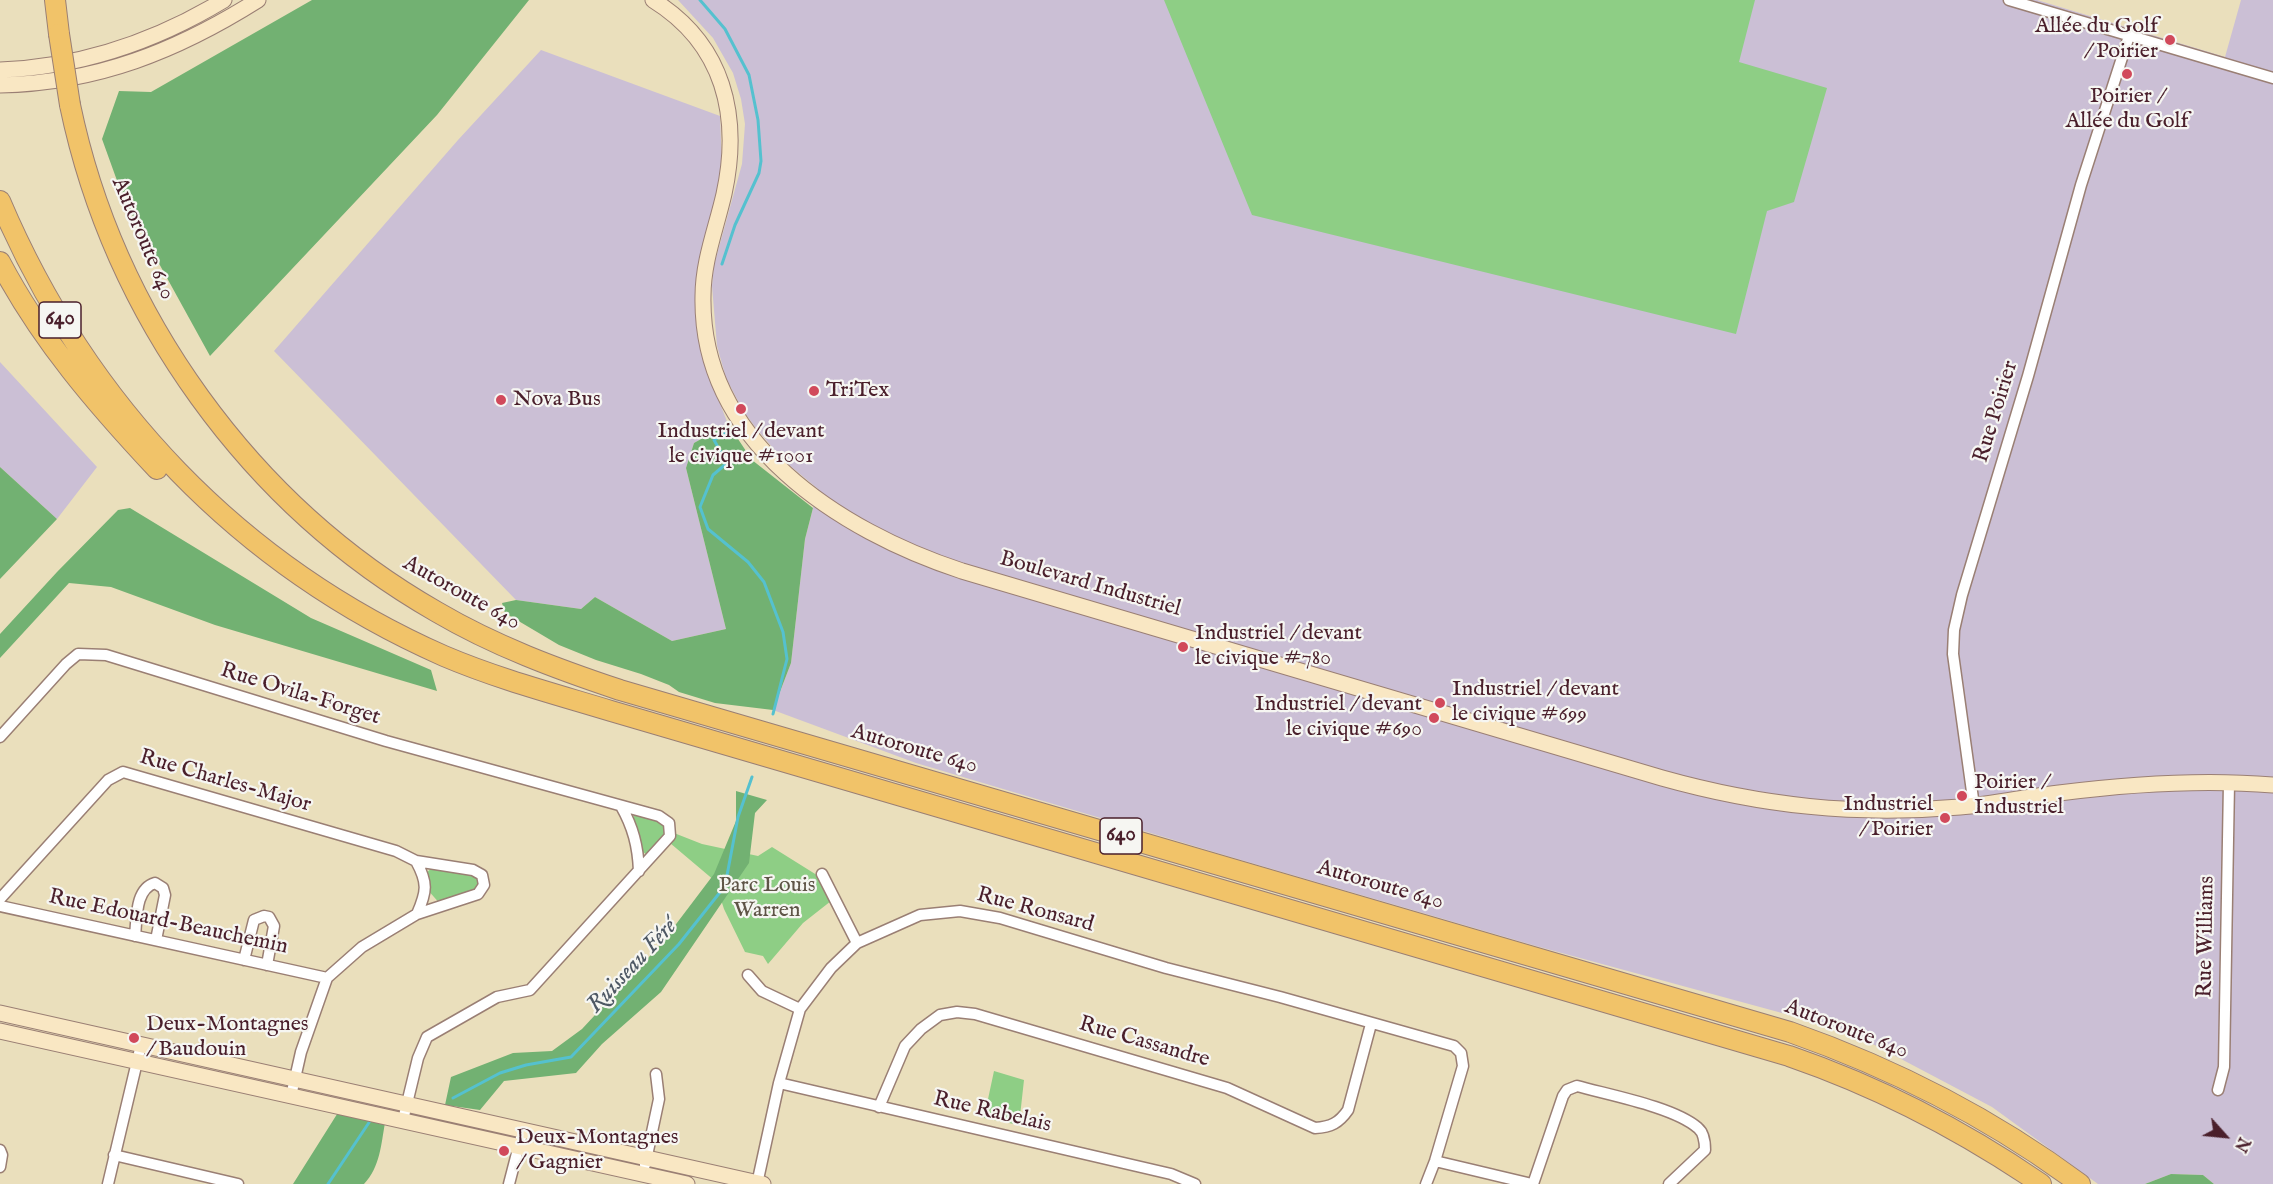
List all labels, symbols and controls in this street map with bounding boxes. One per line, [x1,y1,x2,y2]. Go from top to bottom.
place label: Allée du Golf / Poirier [2035,14,2158,66]
marker: Allée du Golf / Poirier [2163,33,2177,47]
marker: Poirier / Allée du Golf [2120,67,2134,81]
place label: Poirier / Allée du Golf [2065,84,2189,136]
street label: Autoroute 640 [104,174,180,304]
road number: 640 [39,302,81,338]
street label: Rue Poirier [1969,358,2025,466]
place label: TriTex [826,378,889,404]
marker: TriTex [807,384,821,398]
place label: Nova Bus [513,387,601,413]
marker: Nova Bus [494,393,508,407]
marker: Industriel / devant le civique #1001 [734,402,748,416]
place label: Industriel / devant le civique #1001 [658,419,824,470]
street label: Boulevard Industriel [996,547,1184,623]
street label: Autoroute 640 [398,551,524,637]
place label: Industriel / devant le civique #780 [1195,621,1362,672]
marker: Industriel / devant le civique #780 [1176,640,1190,654]
street label: Rue Ovila-Forget [217,658,383,732]
place label: Industriel / devant le civique #699 [1452,677,1619,728]
place label: Industriel / devant le civique #690 [1255,692,1422,744]
marker: Industriel / devant le civique #699 [1433,696,1447,710]
marker: Industriel / devant le civique #690 [1427,711,1441,725]
street label: Autoroute 640 [848,719,980,781]
street label: Rue Charles-Major [136,745,314,819]
place label: Poirier / Industriel [1974,770,2064,822]
marker: Poirier / Industriel [1955,789,1969,803]
place label: Industriel / Poirier [1843,792,1933,843]
marker: Industriel / Poirier [1938,811,1952,825]
road number: 640 [1100,818,1142,854]
street label: Autoroute 640 [1314,855,1446,917]
park label: Parc Louis Warren [718,873,816,924]
street label: Rue Williams [2193,876,2221,998]
street label: Rue Ronsard [974,883,1096,939]
street label: Rue Edouard-Beauchemin [46,885,290,961]
water label: Ruisseau Féré [582,914,684,1020]
street label: Autoroute 640 [1781,994,1911,1066]
place label: Deux-Montagnes / Baudouin [146,1012,309,1064]
street label: Rue Cassandre [1076,1012,1212,1074]
marker: Deux-Montagnes / Baudouin [127,1031,141,1045]
street label: Rue Rabelais [931,1087,1053,1139]
north arrow [2195,1106,2255,1166]
place label: Deux-Montagnes / Gagnier [516,1125,679,1176]
text: N [2229,1133,2253,1155]
marker: Deux-Montagnes / Gagnier [497,1144,511,1158]

